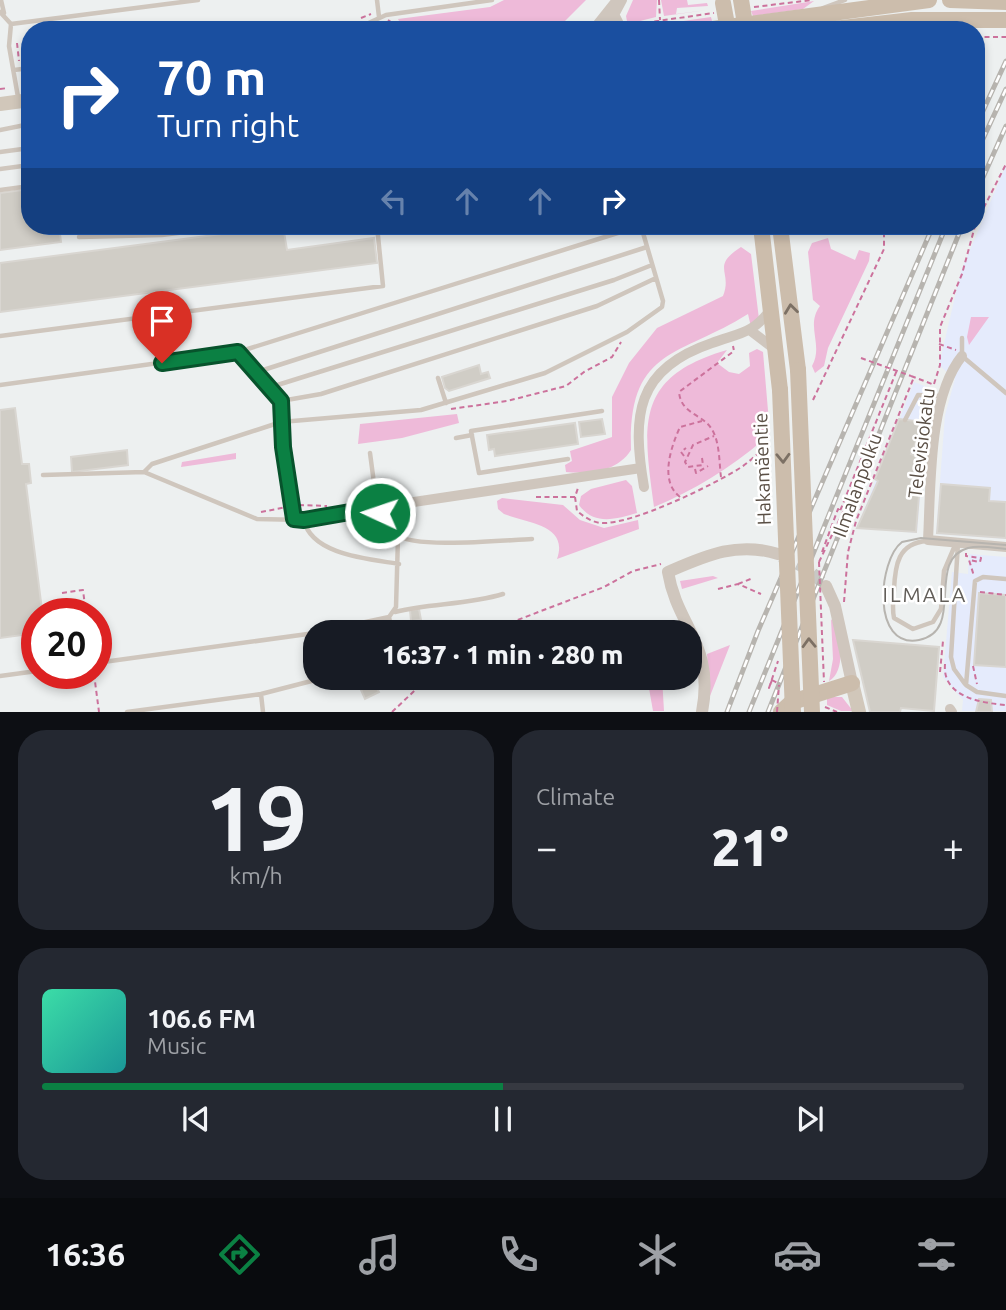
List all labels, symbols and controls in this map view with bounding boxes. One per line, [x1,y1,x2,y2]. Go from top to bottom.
icon: right [42,49,133,140]
text: 70 m [157,49,266,104]
text: Turn right [157,107,299,143]
icon: left [375,182,413,220]
icon: ahead [448,182,486,220]
icon: ahead [521,182,559,220]
icon: right [594,182,632,220]
pin [132,291,192,363]
icon: arrive [143,302,181,340]
one-way arrow [783,303,798,315]
street label: Televisiokatu [903,387,939,499]
street label: Hakamäentie [749,412,775,526]
street label: Ilmalanpolku [828,430,886,540]
one-way arrow [775,453,790,464]
position arrow [343,476,417,550]
district label: ILMALA [883,582,967,606]
speed limit sign: 20 [21,598,112,689]
one-way arrow [801,638,817,648]
text: 16:37 · 1 min · 280 m [382,640,623,669]
text: 19 [205,766,307,868]
text: Climate [536,784,615,809]
text: 21° [711,818,789,876]
text: − [536,826,557,868]
text: + [943,826,964,868]
text: km/h [229,863,283,888]
text: 106.6 FM [147,1004,256,1033]
text: Music [147,1033,206,1058]
icon: previous [177,1100,215,1138]
icon: pause [484,1100,522,1138]
icon: next [791,1100,829,1138]
icon: directions [215,1230,264,1279]
icon: music [355,1230,404,1279]
icon: phone [494,1230,543,1279]
icon: climate [633,1230,682,1279]
icon: car [773,1230,822,1279]
icon: filters [912,1230,961,1279]
text: 16:36 [45,1236,125,1272]

